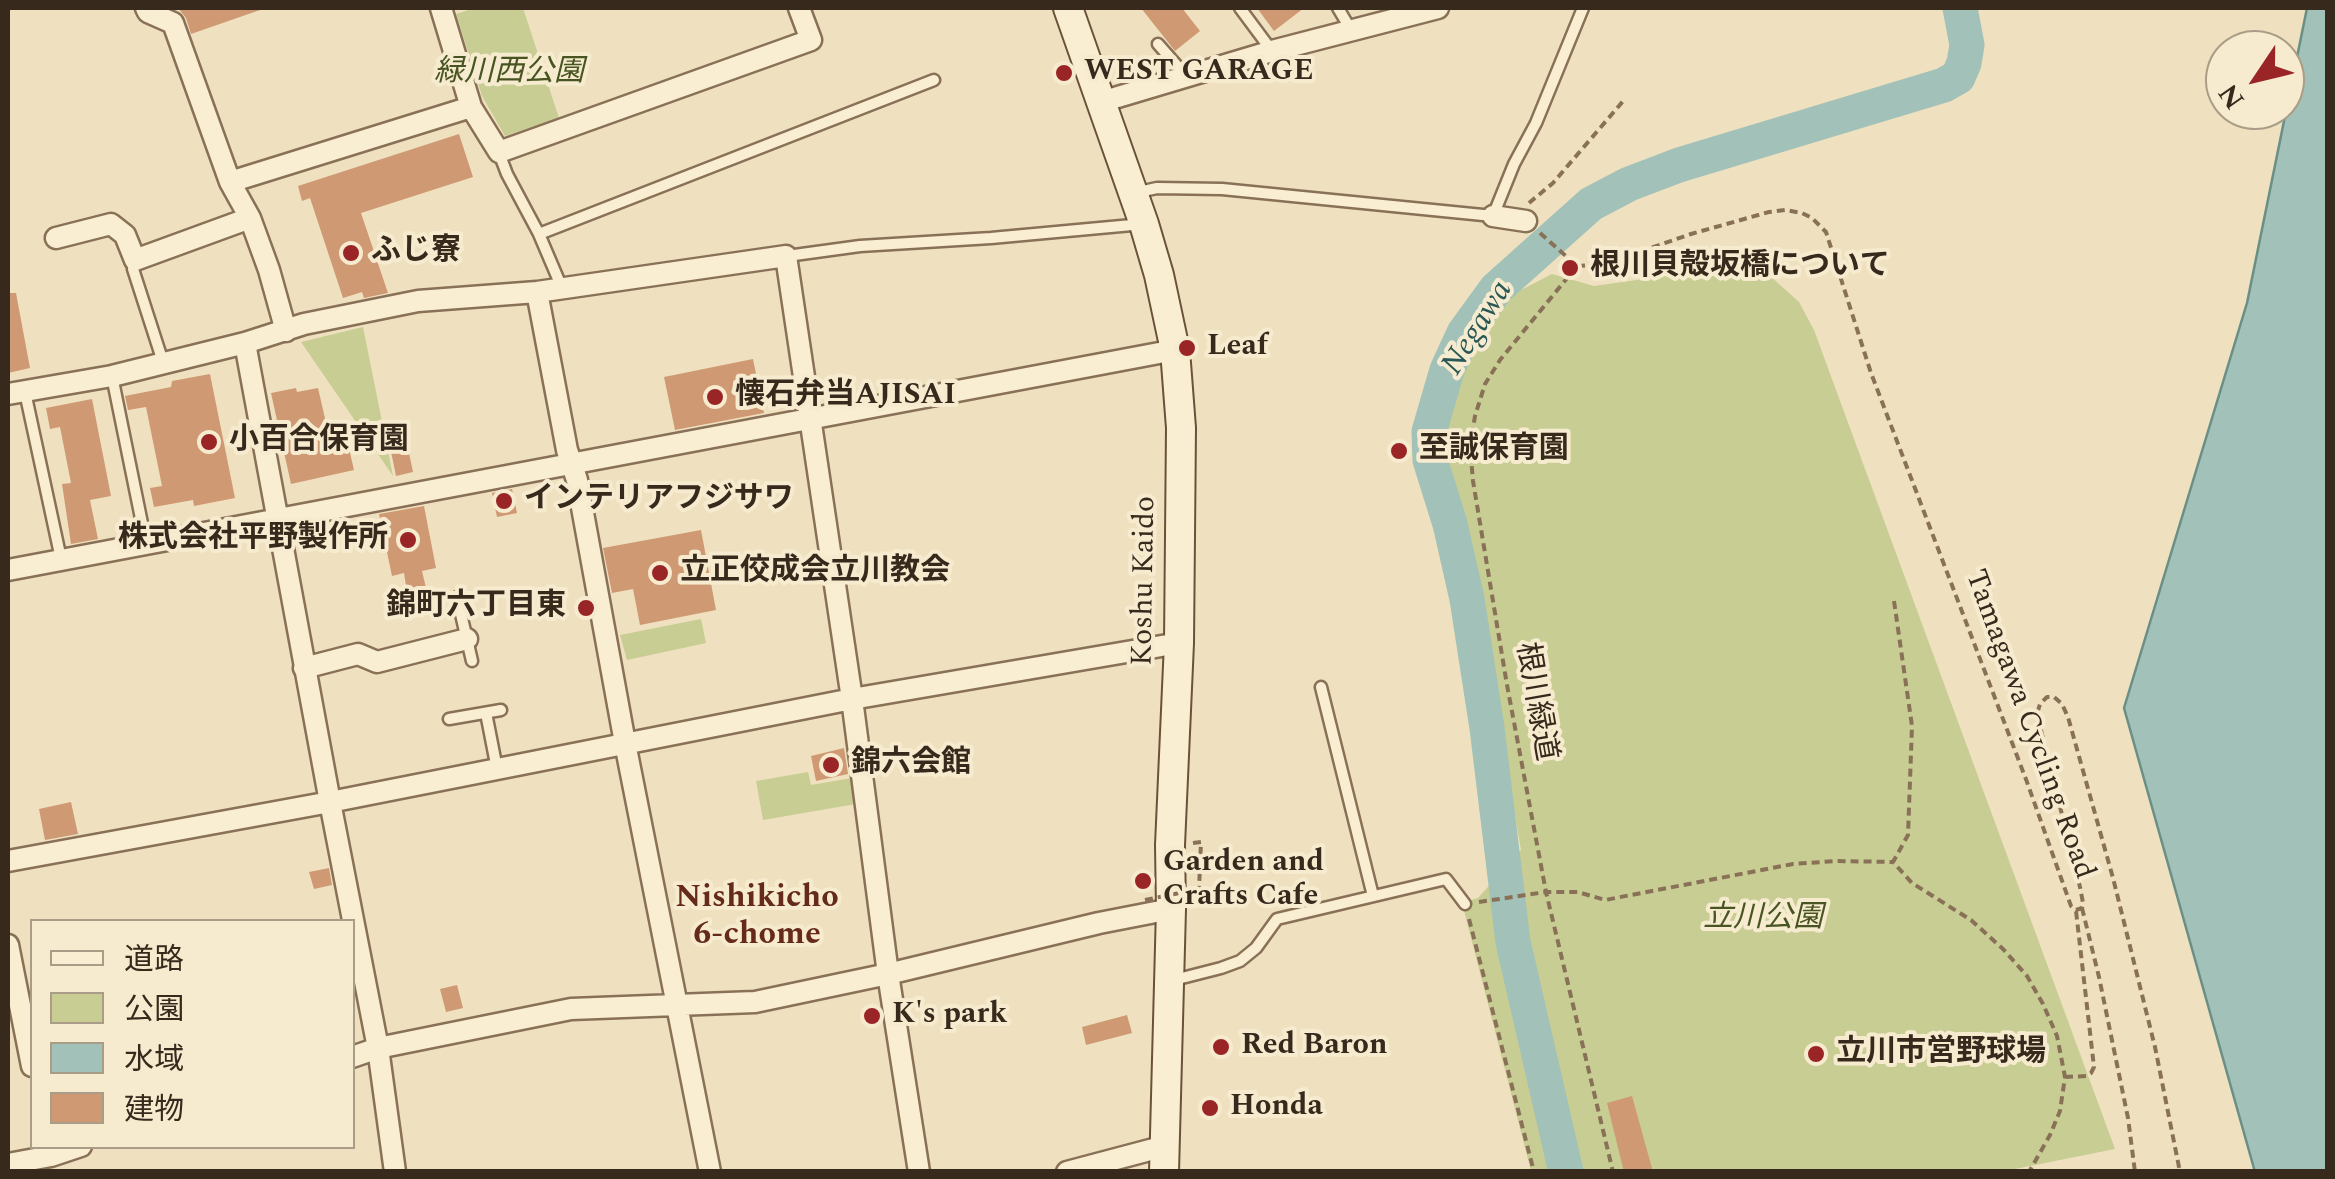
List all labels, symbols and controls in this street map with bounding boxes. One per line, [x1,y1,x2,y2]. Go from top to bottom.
north arrow [2205,30,2305,130]
place label: WEST GARAGE [1084,55,1314,91]
park label: 緑川西公園 [434,56,584,92]
marker: WEST GARAGE [1053,62,1075,84]
text: N [2207,75,2256,118]
place label: ふじ寮 [371,235,461,271]
marker: ふじ寮 [340,242,362,264]
place label: 根川貝殻坂橋について [1590,250,1890,286]
marker: 根川貝殻坂橋について [1559,257,1581,279]
water label: Negawa [1435,275,1523,383]
place label: Leaf [1207,330,1268,366]
marker: Leaf [1176,337,1198,359]
place label: 懐石弁当AJISAI [735,379,956,415]
marker: 懐石弁当AJISAI [704,386,726,408]
place label: 小百合保育園 [229,424,409,460]
marker: 小百合保育園 [198,431,220,453]
place label: 至誠保育園 [1419,433,1569,469]
marker: 至誠保育園 [1388,440,1410,462]
place label: インテリアフジサワ [524,483,794,519]
marker: インテリアフジサワ [493,490,515,512]
street label: Koshu Kaido [1127,496,1165,666]
place label: 株式会社平野製作所 [118,522,388,558]
marker: 株式会社平野製作所 [397,529,419,551]
place label: 立正佼成会立川教会 [680,555,950,591]
marker: 立正佼成会立川教会 [649,562,671,584]
street label: Tamagawa Cycling Road [1955,565,2101,885]
place label: 錦町六丁目東 [386,590,566,626]
marker: 錦町六丁目東 [575,597,597,619]
street label: 根川緑道 [1506,640,1562,764]
place label: 錦六会館 [851,747,971,783]
marker: 錦六会館 [820,754,842,776]
place label: Garden and Crafts Cafe [1163,846,1324,916]
marker: Garden and Crafts Cafe [1132,870,1154,892]
district label: Nishikicho 6-chome [675,881,839,956]
park label: 立川公園 [1703,902,1823,938]
legend [30,919,355,1149]
text: 道路 [124,937,184,983]
text: 公園 [124,987,184,1033]
place label: K's park [892,998,1007,1034]
marker: K's park [861,1005,883,1027]
place label: Red Baron [1241,1029,1388,1065]
marker: Red Baron [1210,1036,1232,1058]
place label: 立川市営野球場 [1836,1036,2046,1072]
text: 水域 [124,1037,184,1083]
marker: 立川市営野球場 [1805,1043,1827,1065]
text: 建物 [124,1087,184,1133]
place label: Honda [1230,1090,1323,1126]
marker: Honda [1199,1097,1221,1119]

